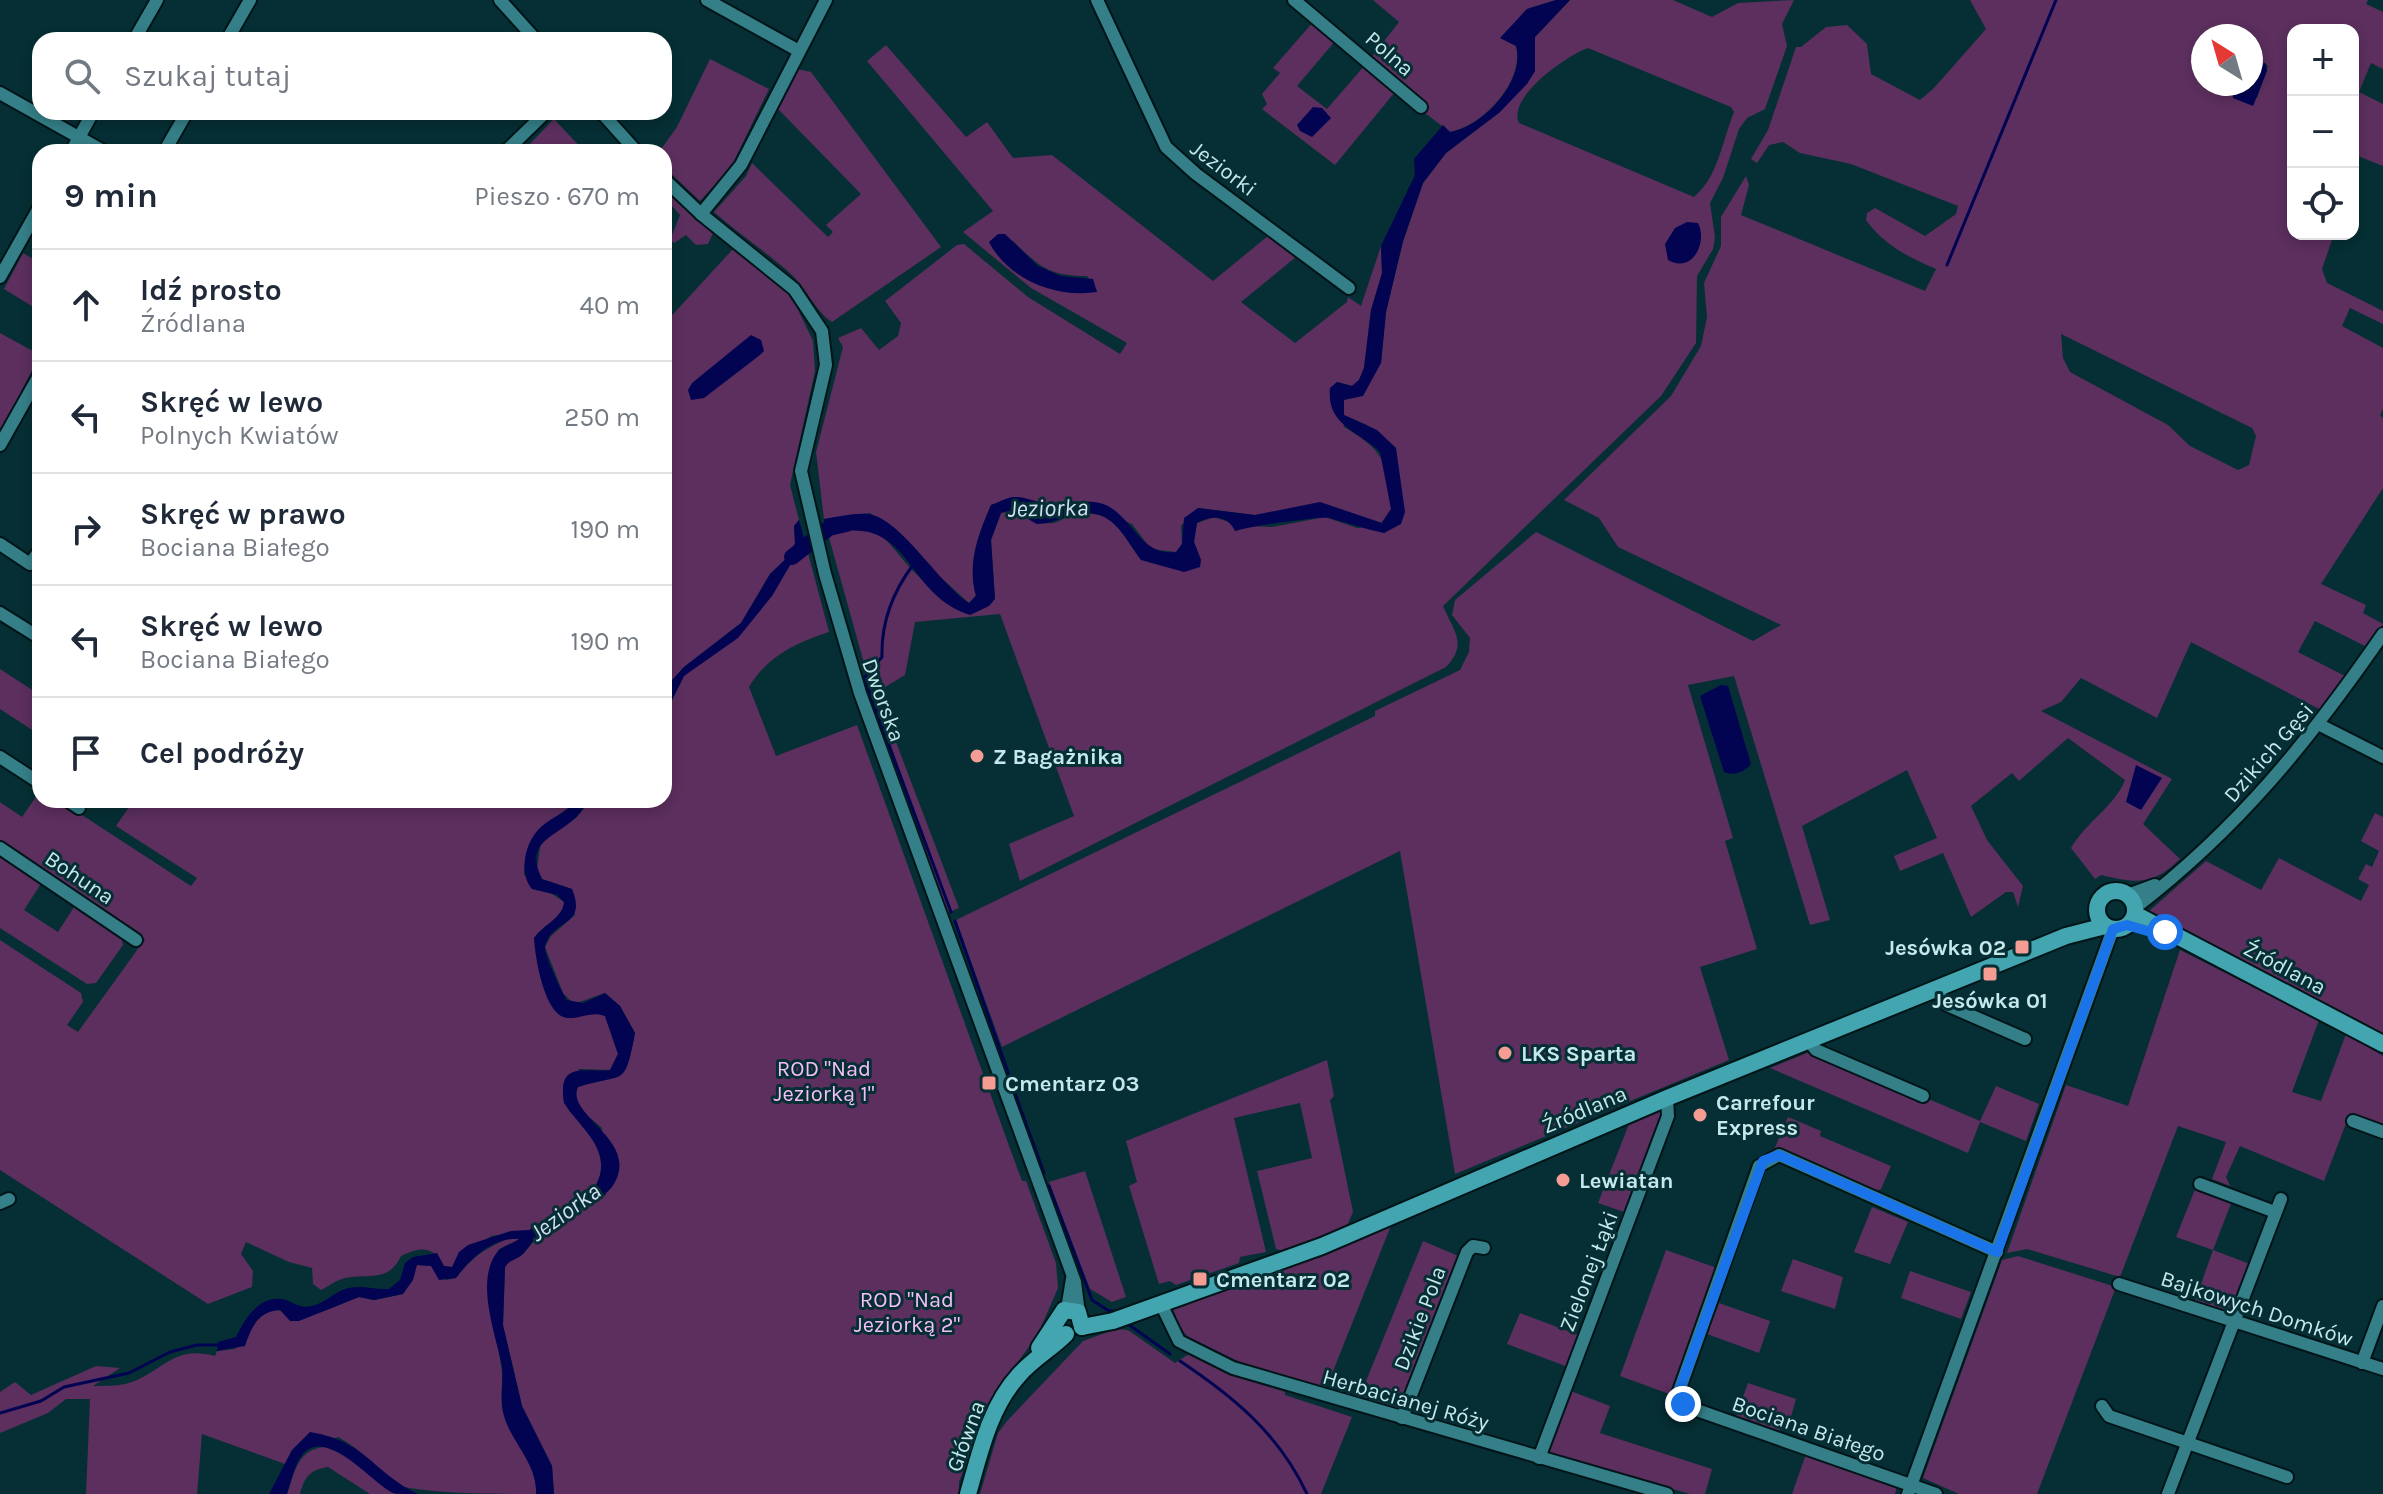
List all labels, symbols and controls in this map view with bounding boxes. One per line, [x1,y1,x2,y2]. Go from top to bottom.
north arrow [2191,24,2263,96]
map controls [2287,24,2359,240]
button: + [2287,24,2359,96]
street label: Polna [1360,26,1419,82]
search box [32,32,672,120]
icon: search [60,54,104,98]
text: Szukaj tutaj [124,58,291,94]
button: − [2287,96,2359,168]
street label: Jeziorki [1185,136,1262,202]
button: locate [2287,168,2359,240]
text: 9 min [64,176,158,216]
text: Pieszo · 670 m [474,181,640,212]
text: Idź prosto [140,272,282,308]
icon: ahead [64,283,108,327]
text: 40 m [580,290,640,321]
text: Źródlana [140,308,246,339]
text: Skręć w lewo [140,384,323,420]
icon: left [64,395,108,439]
text: 250 m [564,402,640,433]
text: Polnych Kwiatów [140,420,338,451]
water label: Jeziorka [1007,493,1089,523]
text: Skręć w prawo [140,496,346,532]
icon: right [64,507,108,551]
text: 190 m [570,514,640,545]
text: Bociana Białego [140,532,330,563]
text: Skręć w lewo [140,608,323,644]
icon: left [64,619,108,663]
text: 190 m [570,626,640,657]
text: Bociana Białego [140,644,330,675]
street label: Dworska [856,655,910,745]
street label: Dzikich Gęsi [2218,697,2319,808]
icon: arrive [64,731,108,775]
text: Cel podróży [140,735,304,771]
place label: Z Bagażnika [993,744,1123,770]
marker: Z Bagażnika [968,747,986,765]
street label: Bohuna [40,845,119,910]
route start [2147,914,2183,950]
street label: Źródlana [2239,934,2331,1000]
place label: Jesówka 02 [1885,935,2006,961]
marker: Jesówka 02 [2013,938,2031,956]
marker: Jesówka 01 [1981,965,1999,983]
place label: Jesówka 01 [1932,988,2048,1014]
place label: LKS Sparta [1521,1041,1636,1067]
marker: LKS Sparta [1496,1044,1514,1062]
park label: ROD "Nad Jeziorką 1" [774,1056,875,1107]
place label: Cmentarz 03 [1005,1071,1139,1097]
marker: Cmentarz 03 [980,1074,998,1092]
street label: Źródlana [1538,1080,1631,1139]
place label: Carrefour Express [1716,1090,1815,1141]
marker: Carrefour Express [1691,1106,1709,1124]
place label: Lewiatan [1579,1168,1674,1194]
marker: Lewiatan [1554,1171,1572,1189]
water label: Jeziorka [524,1177,606,1247]
street label: Zielonej Łąki [1554,1207,1624,1335]
street label: Dzikie Pola [1388,1263,1452,1374]
street label: Bajkowych Domków [2157,1266,2356,1352]
place label: Cmentarz 02 [1216,1267,1350,1293]
marker: Cmentarz 02 [1191,1270,1209,1288]
park label: ROD "Nad Jeziorką 2" [854,1287,960,1338]
street label: Herbacianej Róży [1319,1364,1492,1436]
route end [1665,1386,1701,1422]
street label: Bociana Białego [1729,1391,1889,1467]
street label: Główna [941,1397,991,1475]

